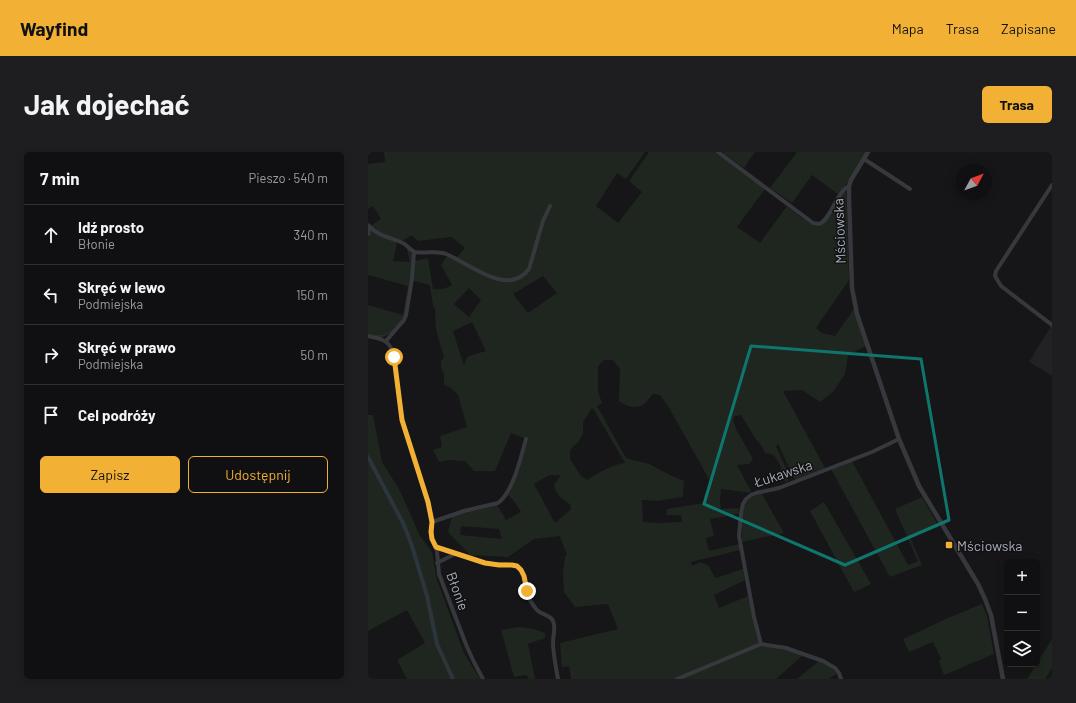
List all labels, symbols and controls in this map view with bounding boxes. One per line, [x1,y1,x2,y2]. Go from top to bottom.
text: Wayfind [20,17,88,40]
text: Mapa [892,20,924,37]
text: Trasa [946,20,979,37]
text: Zapisane [1001,20,1056,37]
button: Trasa [982,86,1052,123]
text: Jak dojechać [24,87,190,121]
north arrow [956,164,992,200]
text: 7 min [40,168,80,188]
text: Pieszo · 540 m [249,170,328,186]
street label: Mściowska [829,198,849,264]
text: Idź prosto [78,218,144,236]
icon: ahead [40,224,62,246]
text: 340 m [293,227,328,243]
text: Błonie [78,236,115,252]
text: Skręć w lewo [78,278,165,296]
icon: left [40,284,62,306]
text: 150 m [296,287,328,303]
text: Podmiejska [78,296,143,312]
text: Skręć w prawo [78,338,176,356]
icon: right [40,344,62,366]
text: 50 m [301,347,328,363]
route start [385,348,403,366]
text: Podmiejska [78,356,143,372]
icon: arrive [40,404,62,426]
text: Cel podróży [78,406,156,424]
button: Zapisz [40,456,180,493]
button: Udostępnij [188,456,328,493]
street label: Łukawska [751,456,814,491]
place label: Mściowska [957,537,1022,554]
marker: Mściowska [944,540,954,550]
map controls [1004,559,1040,667]
button: + [1004,559,1040,595]
street label: Błonie [443,569,473,613]
route end [518,582,536,600]
button: − [1004,595,1040,631]
button: layers [1004,631,1040,667]

